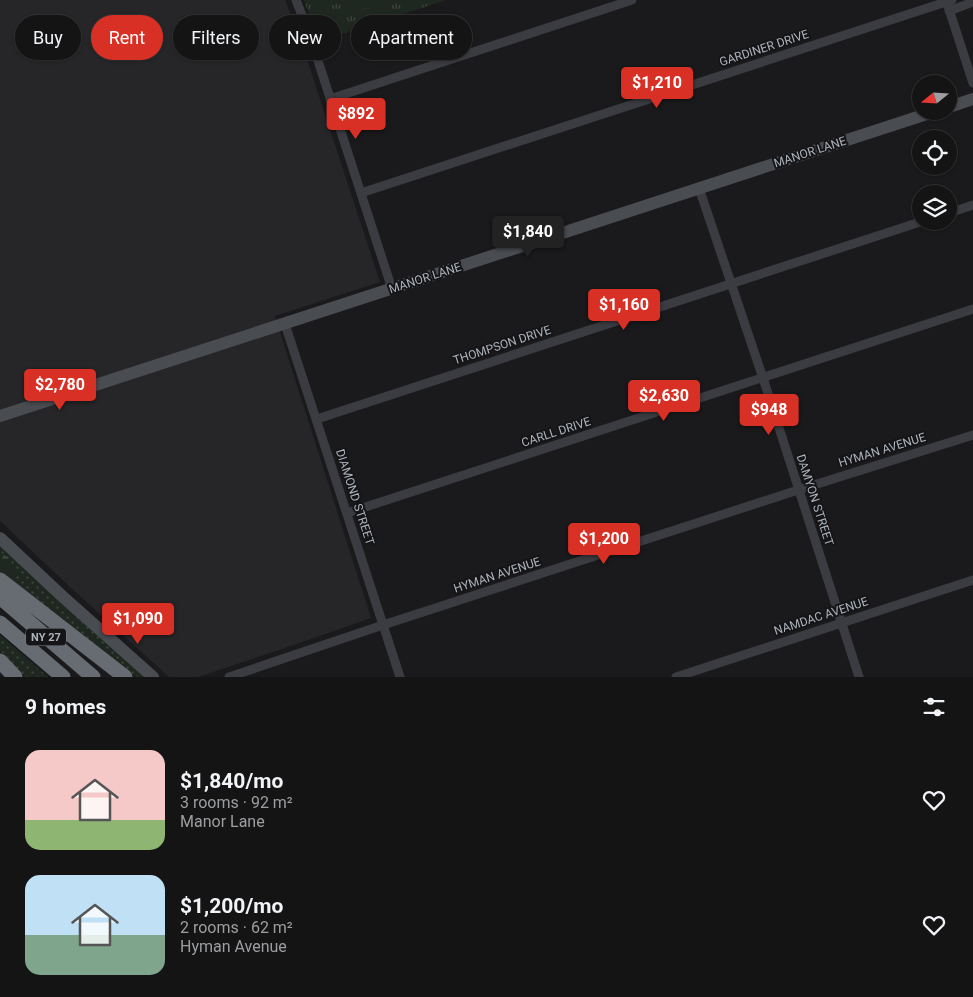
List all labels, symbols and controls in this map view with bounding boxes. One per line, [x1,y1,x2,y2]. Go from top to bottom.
chip: Buy [15,15,81,60]
chip: Rent [91,15,163,60]
chip: Filters [173,15,259,60]
chip: New [269,15,341,60]
chip: Apartment [351,15,472,60]
street label: GARDINER DRIVE [717,27,811,69]
pin: $1,210 [616,66,698,109]
text: $1,210 [632,73,682,92]
north arrow [912,75,958,120]
map controls [912,75,957,230]
pin: $892 [326,98,386,140]
text: $892 [338,104,374,123]
button: locate [912,130,957,175]
street label: MANOR LANE [772,134,848,170]
button: layers [912,185,957,230]
pin: $1,840 [487,216,569,258]
text: $1,840 [503,222,553,241]
street label: MANOR LANE [387,260,463,296]
pin: $1,160 [583,288,665,331]
text: $1,160 [599,295,649,314]
street label: THOMPSON DRIVE [451,323,553,367]
pin: $2,780 [19,368,101,411]
text: $2,780 [35,375,85,394]
pin: $2,630 [623,380,705,422]
text: $2,630 [639,386,689,405]
pin: $948 [739,394,799,436]
text: $948 [751,400,787,419]
street label: CARLL DRIVE [520,414,593,450]
street label: HYMAN AVENUE [837,430,927,470]
street label: DIAMOND STREET [333,447,377,547]
street label: DAMYON STREET [794,453,836,547]
pin: $1,200 [563,522,645,565]
text: $1,200 [579,529,629,548]
street label: HYMAN AVENUE [452,554,542,596]
street label: NAMDAC AVENUE [772,594,870,638]
pin: $1,090 [97,602,179,645]
text: $1,090 [113,609,163,628]
road number: NY 27 [26,628,66,646]
icon: filters [920,693,948,721]
text: 9 homes [25,695,106,719]
text: $1,840/mo [180,769,283,793]
icon: home [65,770,125,830]
icon: heart [920,786,948,814]
text: 3 rooms · 92 m² [180,793,293,812]
text: Manor Lane [180,812,265,831]
text: $1,200/mo [180,894,283,918]
icon: home [65,895,125,955]
icon: heart [920,911,948,939]
text: 2 rooms · 62 m² [180,918,293,937]
text: Hyman Avenue [180,937,287,956]

